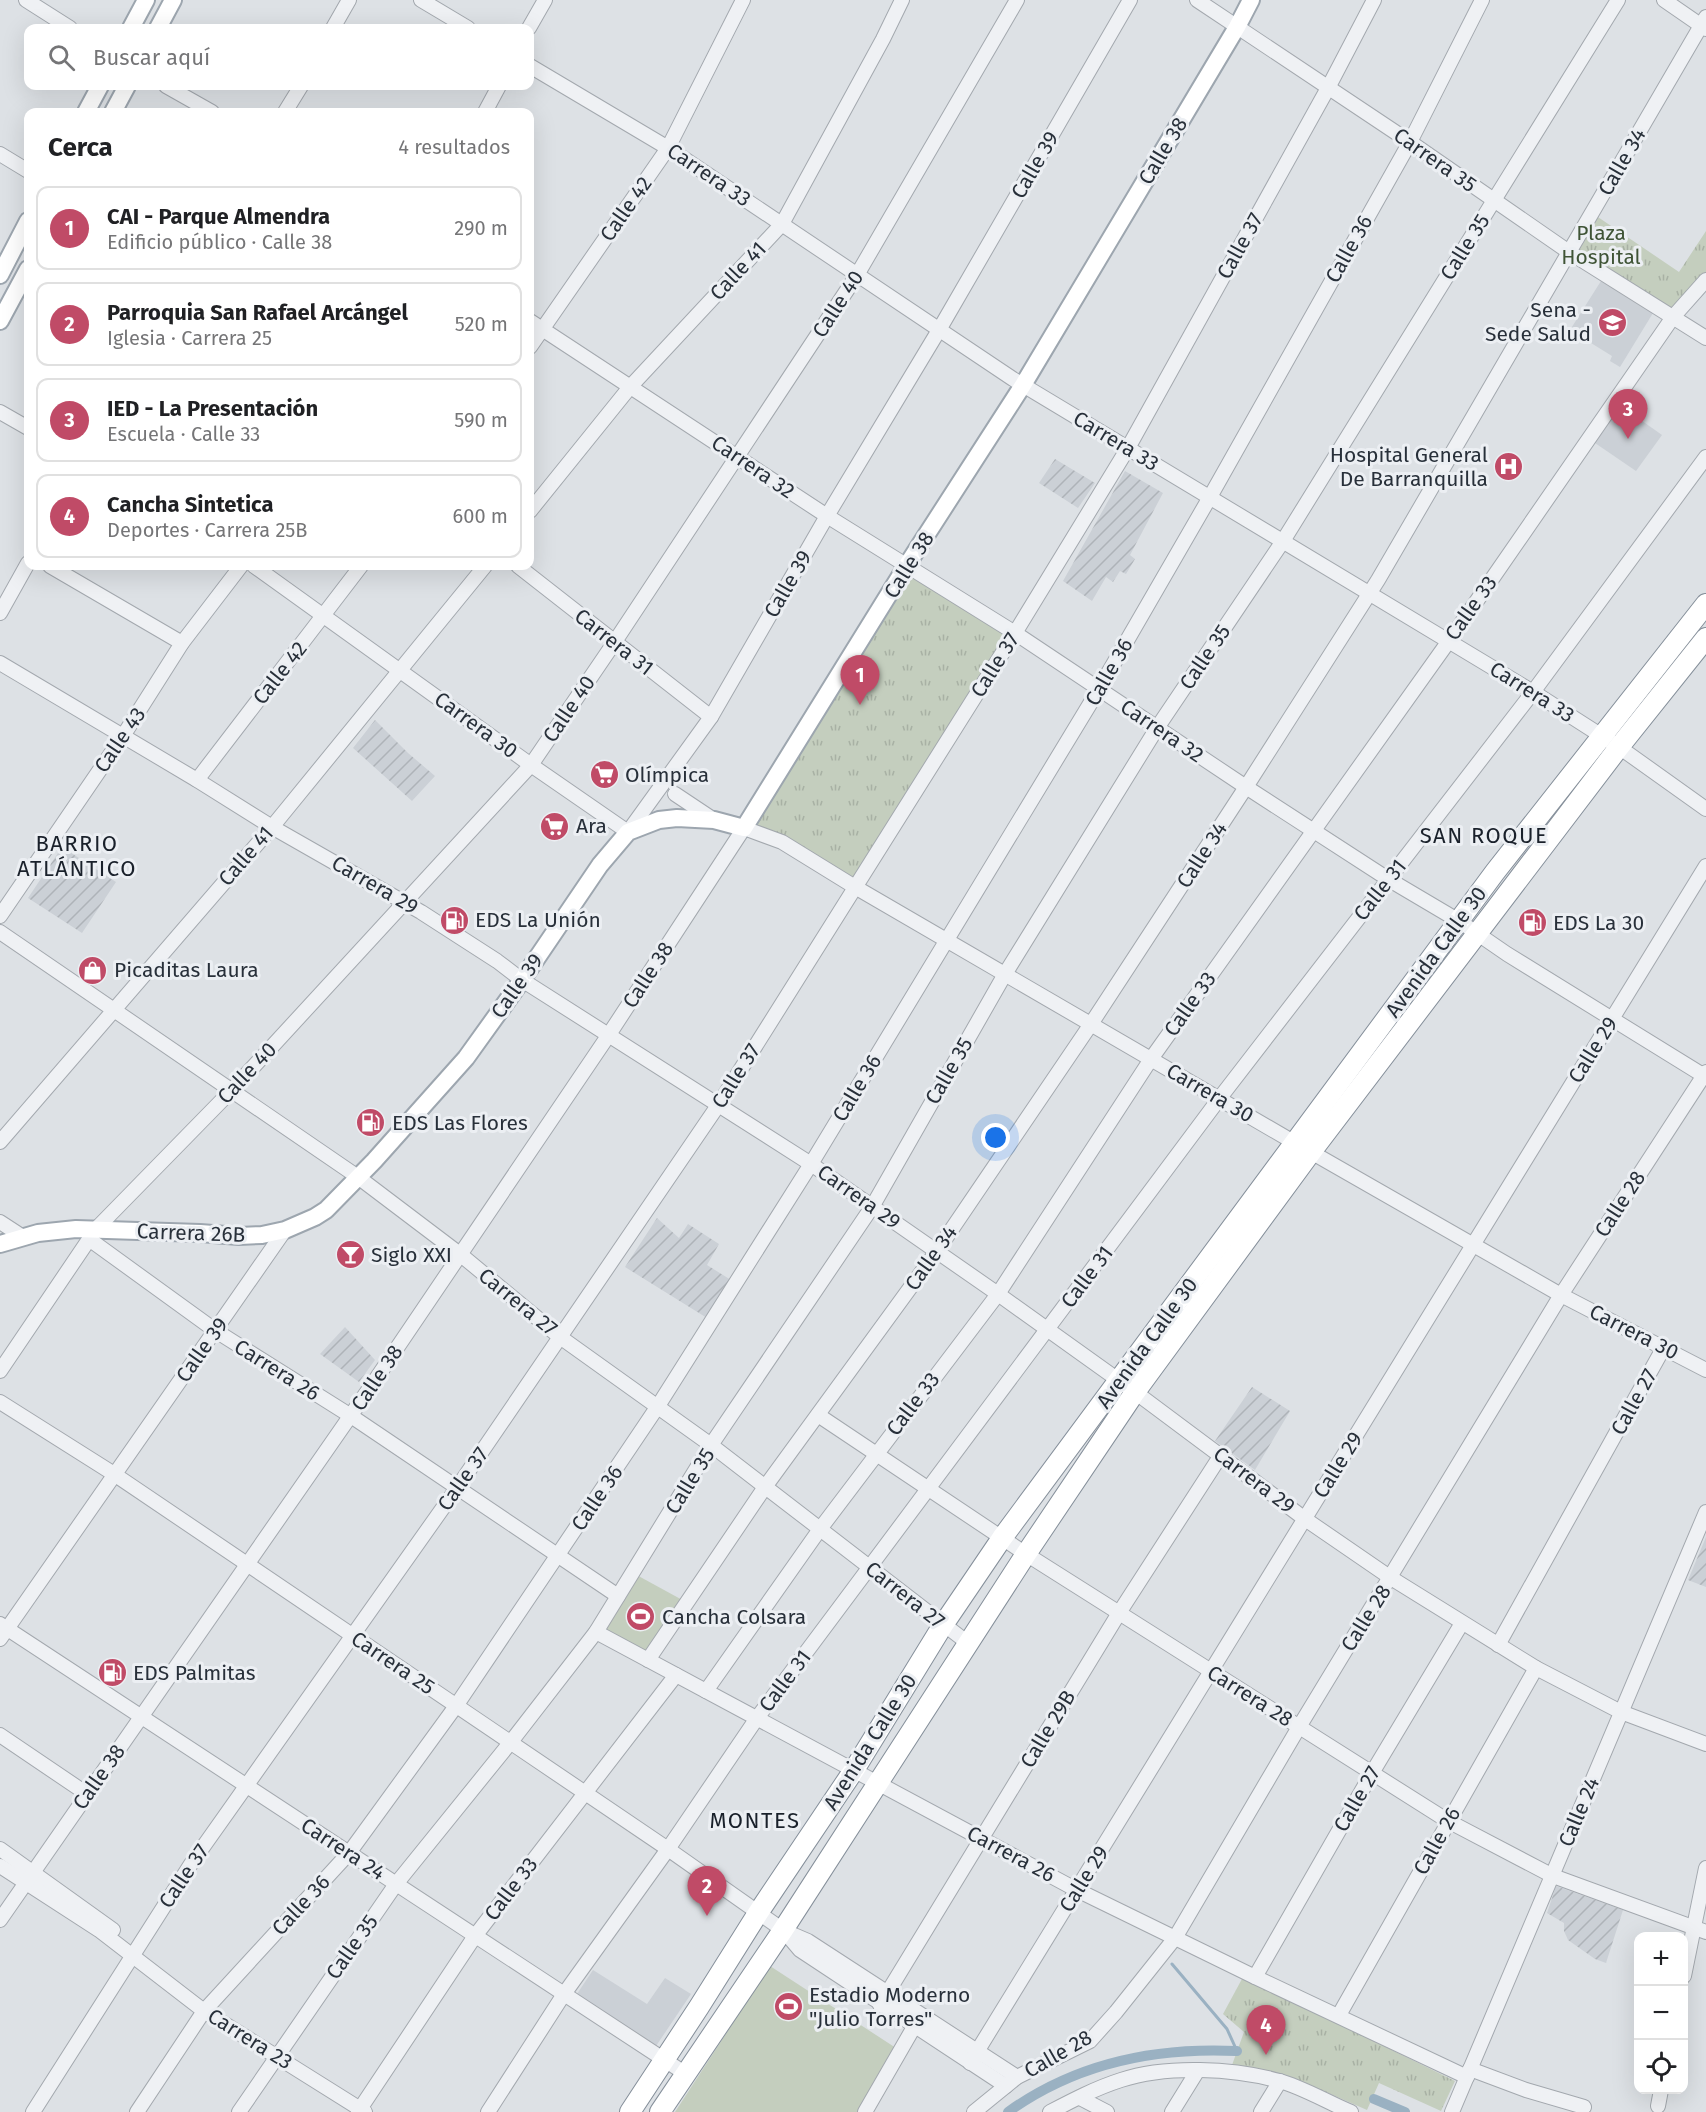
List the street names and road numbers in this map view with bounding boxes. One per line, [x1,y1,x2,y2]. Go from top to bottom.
street label: Calle 38 [1133,113,1193,189]
street label: Carrera 35 [1388,122,1482,198]
street label: Calle 34 [1592,124,1652,200]
street label: Calle 39 [1005,127,1065,203]
street label: Carrera 33 [662,138,756,212]
street label: Calle 42 [594,172,658,246]
street label: Calle 37 [1211,208,1269,284]
street label: Calle 35 [1435,209,1495,285]
street label: Calle 36 [1320,210,1378,288]
street label: Calle 41 [704,236,772,306]
street label: Calle 40 [807,266,869,342]
street label: Carrera 33 [1068,405,1164,477]
street label: Carrera 32 [706,430,800,504]
street label: Calle 38 [878,527,940,603]
street label: Calle 39 [758,546,818,622]
street label: Calle 33 [1439,571,1503,645]
street label: Carrera 31 [569,603,659,681]
street label: Calle 35 [1174,619,1236,695]
street label: Calle 37 [965,628,1025,702]
street label: Calle 36 [1079,634,1139,710]
street label: Calle 42 [247,636,313,710]
street label: Carrera 33 [1485,656,1579,728]
street label: Calle 40 [537,671,601,747]
street label: Carrera 30 [429,686,523,764]
street label: Carrera 32 [1115,694,1209,768]
street label: Calle 43 [89,702,151,778]
street label: Calle 34 [1171,817,1233,893]
street label: Calle 41 [213,821,279,891]
street label: Carrera 29 [327,850,423,920]
street label: Calle 31 [1348,854,1412,926]
street label: Avenida Calle 30 [1380,881,1492,1023]
street label: Calle 38 [617,937,679,1013]
street label: Calle 39 [485,949,549,1023]
street label: Calle 33 [1158,967,1222,1041]
street label: Calle 29 [1563,1012,1623,1088]
street label: Calle 35 [919,1033,979,1109]
street label: Calle 40 [212,1037,282,1109]
street label: Calle 37 [706,1039,766,1113]
street label: Calle 36 [827,1050,887,1126]
street label: Carrera 30 [1162,1058,1258,1128]
street label: Carrera 29 [812,1159,906,1235]
street label: Calle 28 [1589,1166,1651,1242]
street label: Carrera 26B [136,1218,246,1248]
street label: Calle 34 [899,1220,963,1296]
street label: Calle 31 [1055,1241,1119,1313]
street label: Carrera 27 [473,1262,563,1342]
street label: Avenida Calle 30 [1091,1272,1203,1414]
street label: Carrera 30 [1585,1298,1683,1366]
street label: Calle 39 [170,1313,234,1387]
street label: Carrera 26 [229,1334,325,1406]
street label: Calle 38 [346,1340,408,1416]
street label: Calle 27 [1605,1364,1663,1440]
street label: Calle 33 [881,1367,945,1441]
street label: Calle 29 [1308,1427,1368,1503]
street label: Carrera 29 [1208,1441,1300,1519]
street label: Calle 37 [432,1442,494,1516]
street label: Calle 35 [660,1443,720,1519]
street label: Calle 36 [566,1460,628,1536]
street label: Carrera 27 [860,1556,950,1634]
street label: Calle 28 [1335,1580,1397,1656]
street label: Carrera 25 [346,1626,440,1700]
street label: Calle 31 [753,1645,817,1717]
street label: Carrera 28 [1202,1659,1298,1733]
street label: Avenida Calle 30 [818,1669,922,1815]
street label: Calle 29B [1015,1685,1081,1773]
street label: Calle 38 [67,1739,131,1815]
street label: Calle 27 [1328,1762,1386,1836]
street label: Calle 24 [1553,1773,1605,1851]
street label: Calle 26 [1408,1803,1466,1879]
street label: Carrera 24 [296,1812,390,1886]
street label: Carrera 26 [963,1820,1059,1888]
street label: Calle 37 [153,1839,215,1913]
street label: Calle 29 [1054,1841,1114,1917]
street label: Calle 33 [479,1852,543,1926]
street label: Calle 36 [266,1869,336,1941]
street label: Calle 35 [320,1910,384,1984]
street label: Carrera 23 [203,2003,297,2075]
street label: Calle 28 [1019,2024,1097,2084]

